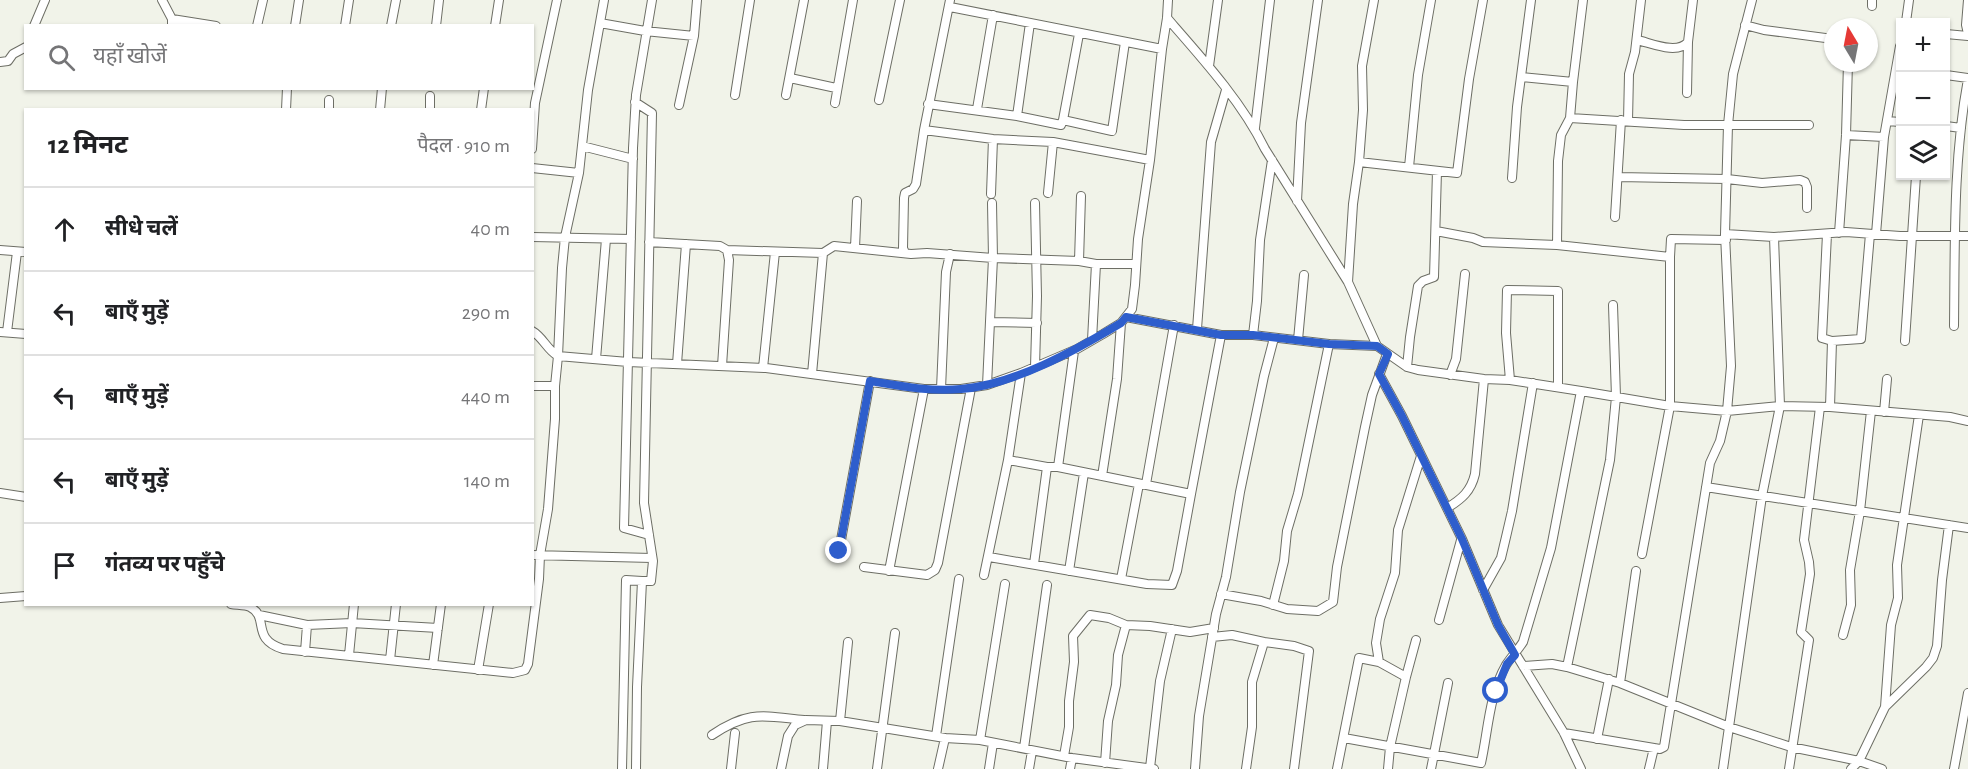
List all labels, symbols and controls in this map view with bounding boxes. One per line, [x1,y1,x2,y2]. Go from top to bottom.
north arrow [1824,18,1878,72]
map controls [1896,18,1950,180]
button: + [1896,18,1950,72]
search box [24,24,534,90]
icon: search [45,41,78,74]
text: यहाँ खोजें [93,45,167,67]
button: − [1896,72,1950,126]
button: layers [1896,126,1950,180]
text: 12 मिनट [48,132,128,158]
text: पैदल · 910 m [417,136,510,156]
icon: ahead [48,213,81,246]
text: सीधे चलें [105,217,178,239]
text: 40 m [471,219,510,239]
icon: left [48,297,81,330]
text: बाएँ मुड़ें [105,301,169,323]
text: 290 m [462,303,510,323]
icon: left [48,381,81,414]
text: बाएँ मुड़ें [105,385,169,407]
text: 440 m [461,387,510,407]
icon: left [48,465,81,498]
text: बाएँ मुड़ें [105,469,169,491]
text: 140 m [464,471,510,491]
route end [825,537,851,563]
icon: arrive [48,549,81,582]
text: गंतव्य पर पहुँचे [105,553,225,575]
route start [1482,677,1508,703]

